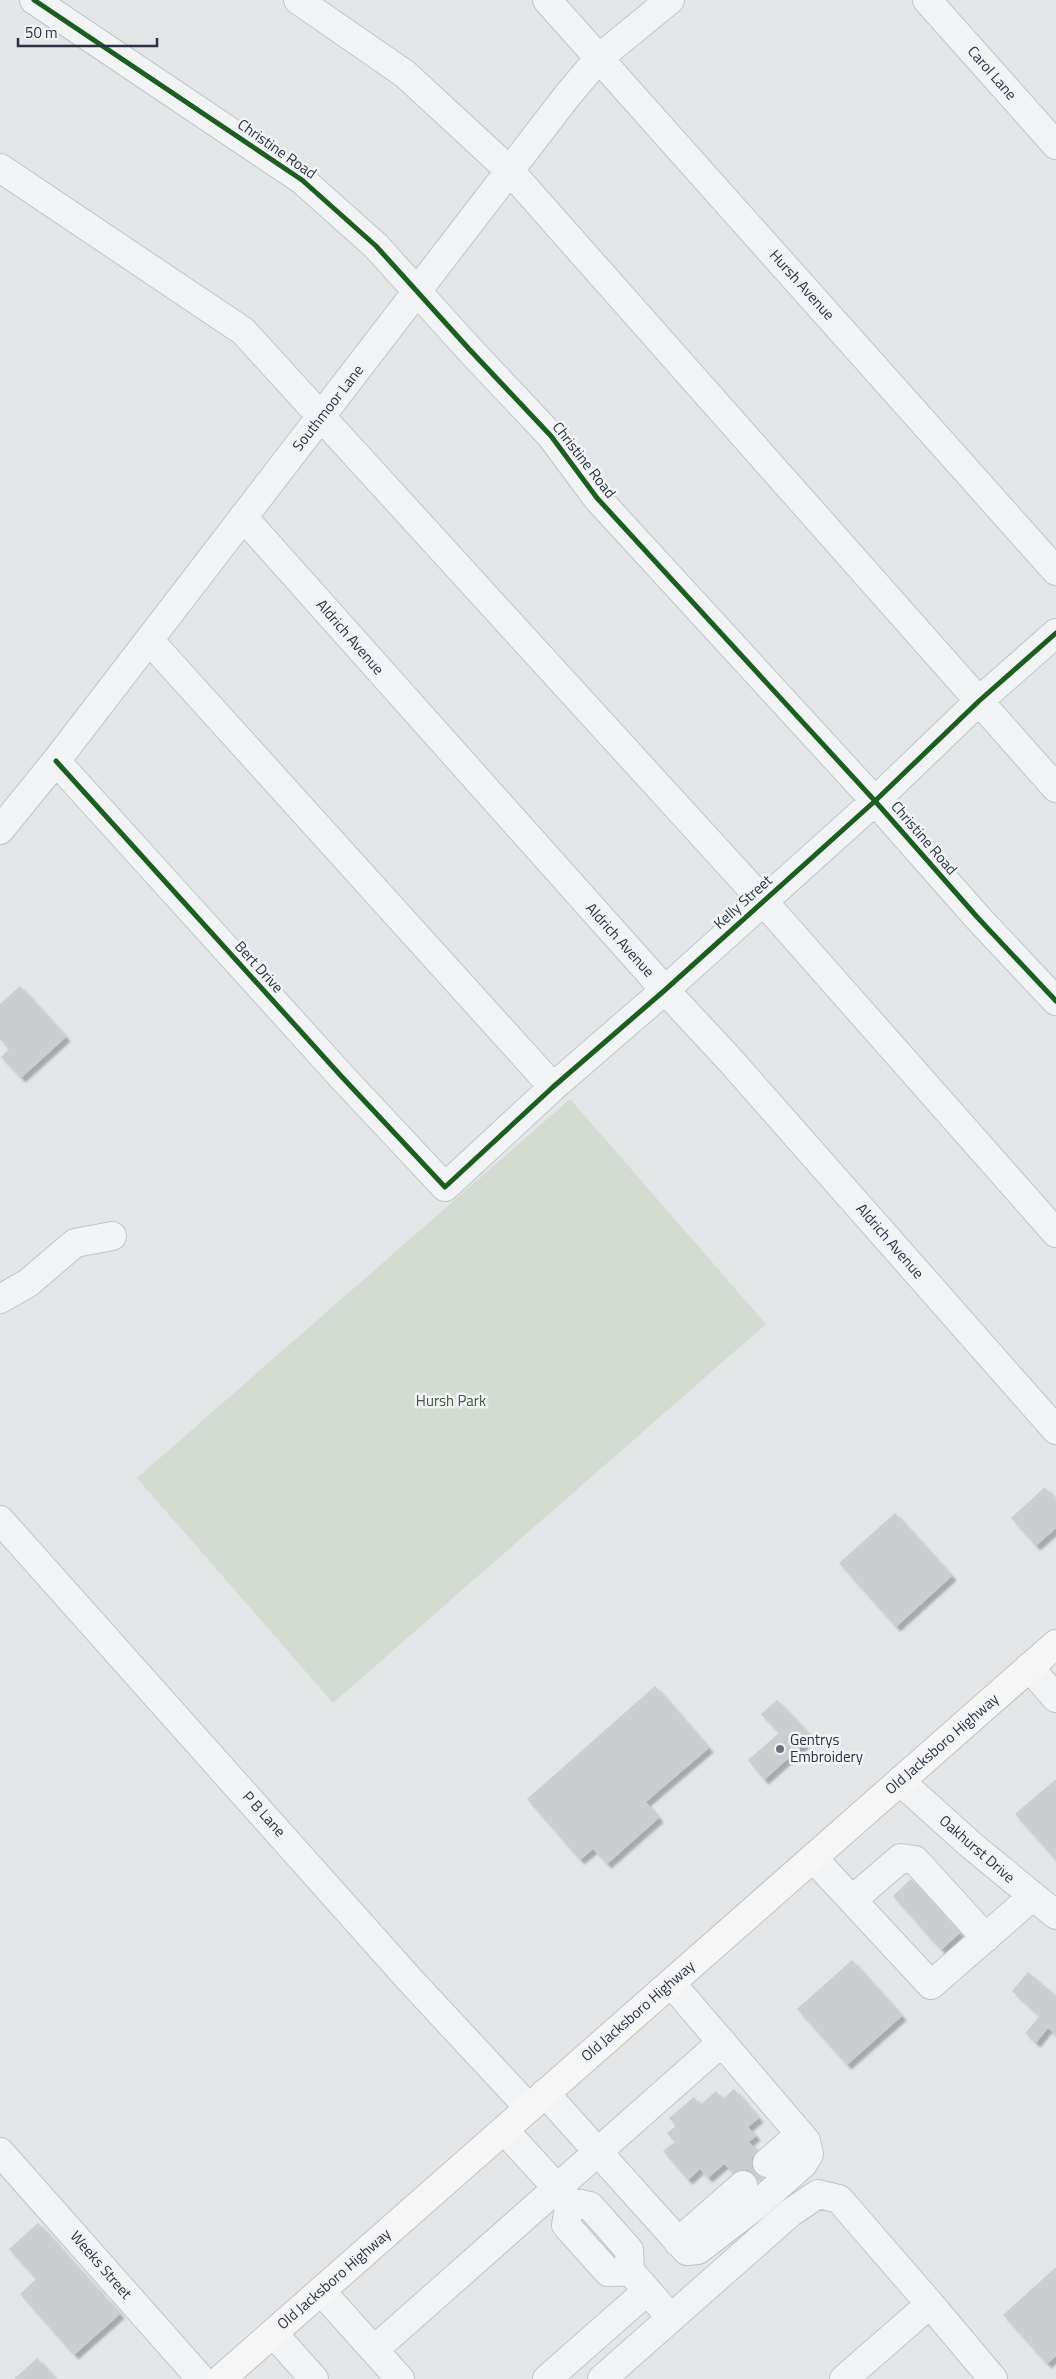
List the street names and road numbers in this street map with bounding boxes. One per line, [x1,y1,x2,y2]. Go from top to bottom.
street label: Carol Lane [962,40,1023,105]
street label: Christine Road [233,113,321,184]
street label: Hursh Avenue [764,244,841,325]
street label: Southmoor Lane [286,359,369,456]
street label: Christine Road [547,417,622,503]
street label: Aldrich Avenue [311,594,390,680]
street label: Christine Road [886,796,963,880]
street label: Kelly Street [708,868,778,934]
street label: Aldrich Avenue [580,897,660,982]
street label: Bert Drive [230,935,289,998]
street label: Aldrich Avenue [851,1198,930,1284]
street label: Old Jacksboro Highway [880,1688,1004,1800]
street label: P B Lane [237,1786,291,1842]
street label: Oakhurst Drive [934,1809,1020,1888]
street label: Old Jacksboro Highway [576,1955,700,2067]
street label: Old Jacksboro Highway [272,2223,396,2335]
street label: Weeks Street [65,2225,138,2305]

